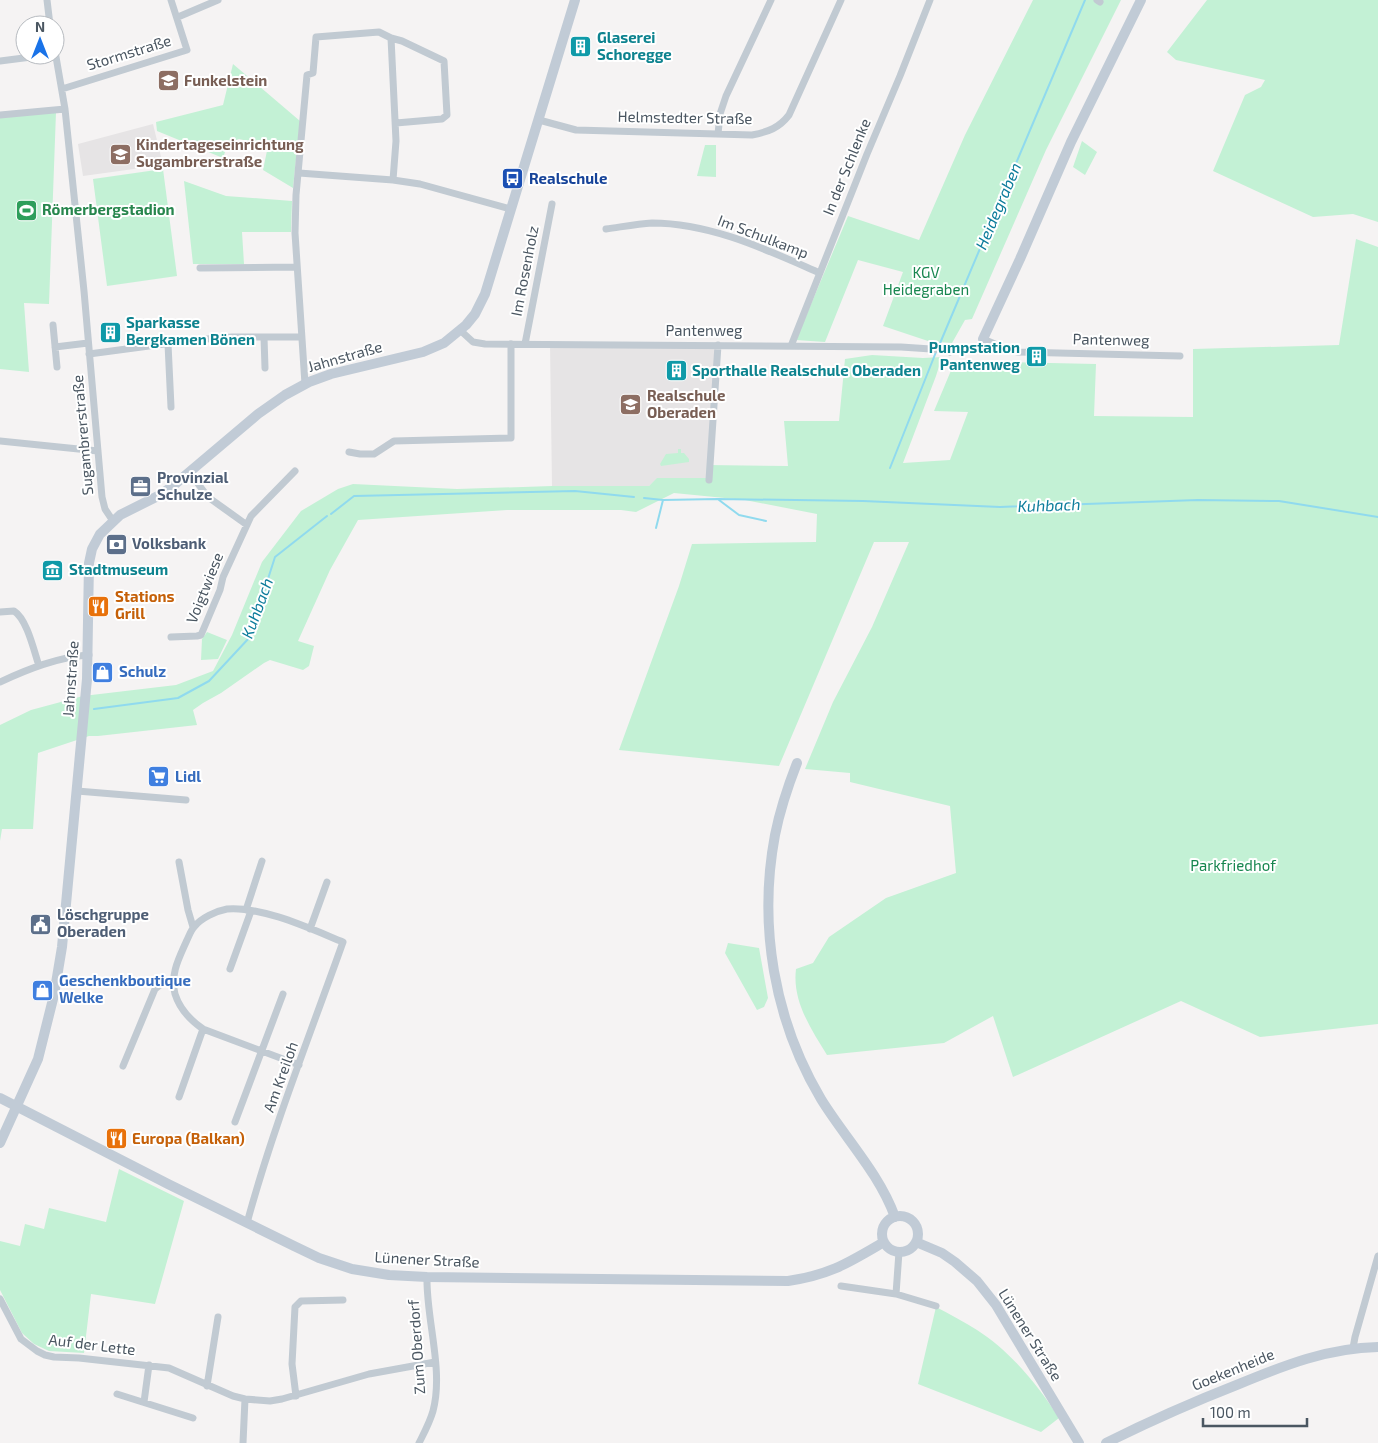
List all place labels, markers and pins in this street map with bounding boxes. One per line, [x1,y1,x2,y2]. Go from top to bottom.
place label: Glaserei Schoregge [597,28,672,63]
building icon: Glaserei Schoregge [569,35,593,59]
school or university icon: Funkelstein [156,69,180,93]
place label: Funkelstein [184,71,267,89]
place label: Kindertageseinrichtung Sugambrerstraße [136,135,304,170]
school or university icon: Kindertageseinrichtung Sugambrerstraße [108,142,132,166]
bus stop icon: Realschule [501,167,525,191]
place label: Realschule [529,169,607,187]
sports icon: Römerbergstadion [14,198,38,222]
place label: Römerbergstadion [42,200,175,218]
place label: Sparkasse Bergkamen Bönen [126,313,255,348]
building icon: Sparkasse Bergkamen Bönen [98,320,122,344]
place label: Pumpstation Pantenweg [929,338,1020,373]
building icon: Pumpstation Pantenweg [1024,345,1048,369]
building icon: Sporthalle Realschule Oberaden [664,359,688,383]
place label: Sporthalle Realschule Oberaden [692,361,921,379]
place label: Realschule Oberaden [647,386,725,421]
school or university icon: Realschule Oberaden [619,393,643,417]
place label: Provinzial Schulze [157,468,228,503]
office icon: Provinzial Schulze [129,475,153,499]
bank icon: Volksbank [104,532,128,556]
place label: Volksbank [132,534,207,552]
museum icon: Stadtmuseum [41,558,65,582]
place label: Stadtmuseum [69,560,168,578]
place label: Stations Grill [115,587,175,622]
restaurant icon: Stations Grill [87,594,111,618]
shop icon: Schulz [91,660,115,684]
place label: Schulz [119,662,166,680]
supermarket icon: Lidl [147,765,171,789]
place label: Lidl [175,767,201,785]
place label: Löschgruppe Oberaden [57,905,149,940]
public building icon: Löschgruppe Oberaden [29,912,53,936]
place label: Geschenkboutique Welke [59,971,191,1006]
shop icon: Geschenkboutique Welke [31,978,55,1002]
restaurant icon: Europa (Balkan) [104,1127,128,1151]
place label: Europa (Balkan) [132,1129,245,1147]

